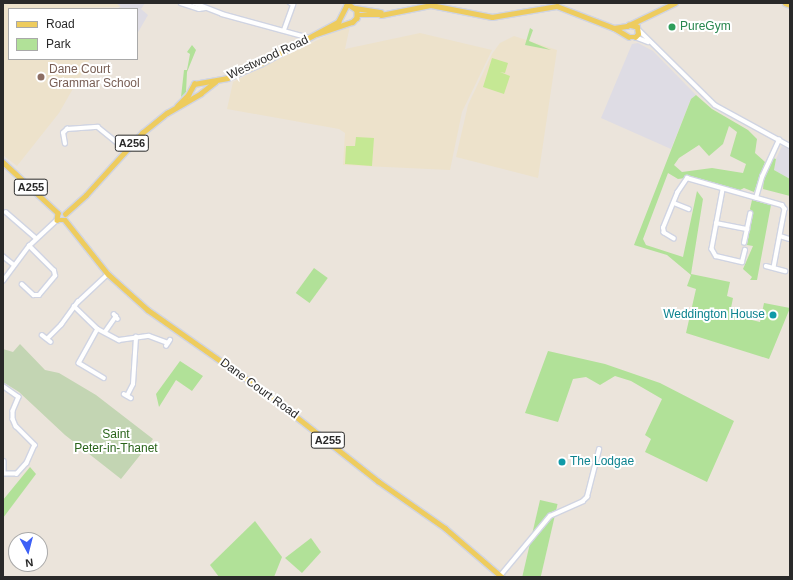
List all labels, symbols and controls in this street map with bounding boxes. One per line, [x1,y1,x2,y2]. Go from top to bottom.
legend [8,8,138,60]
text: Road [46,17,75,31]
place label: PureGym [680,20,731,34]
marker: PureGym [667,22,677,32]
street label: Westwood Road [225,33,311,83]
text: Park [46,37,71,51]
place label: Dane Court Grammar School [49,63,140,91]
marker: Dane Court Grammar School [36,72,46,82]
road number: A256 [114,134,150,152]
road number: A255 [13,178,49,196]
place label: Weddington House [663,308,765,322]
marker: Weddington House [768,310,778,320]
street label: Dane Court Road [217,356,301,422]
park label: Saint Peter-in-Thanet [74,428,158,456]
road number: A255 [310,431,346,449]
place label: The Lodgae [570,455,634,469]
marker: The Lodgae [557,457,567,467]
north arrow [8,532,48,572]
text: N [25,556,34,569]

